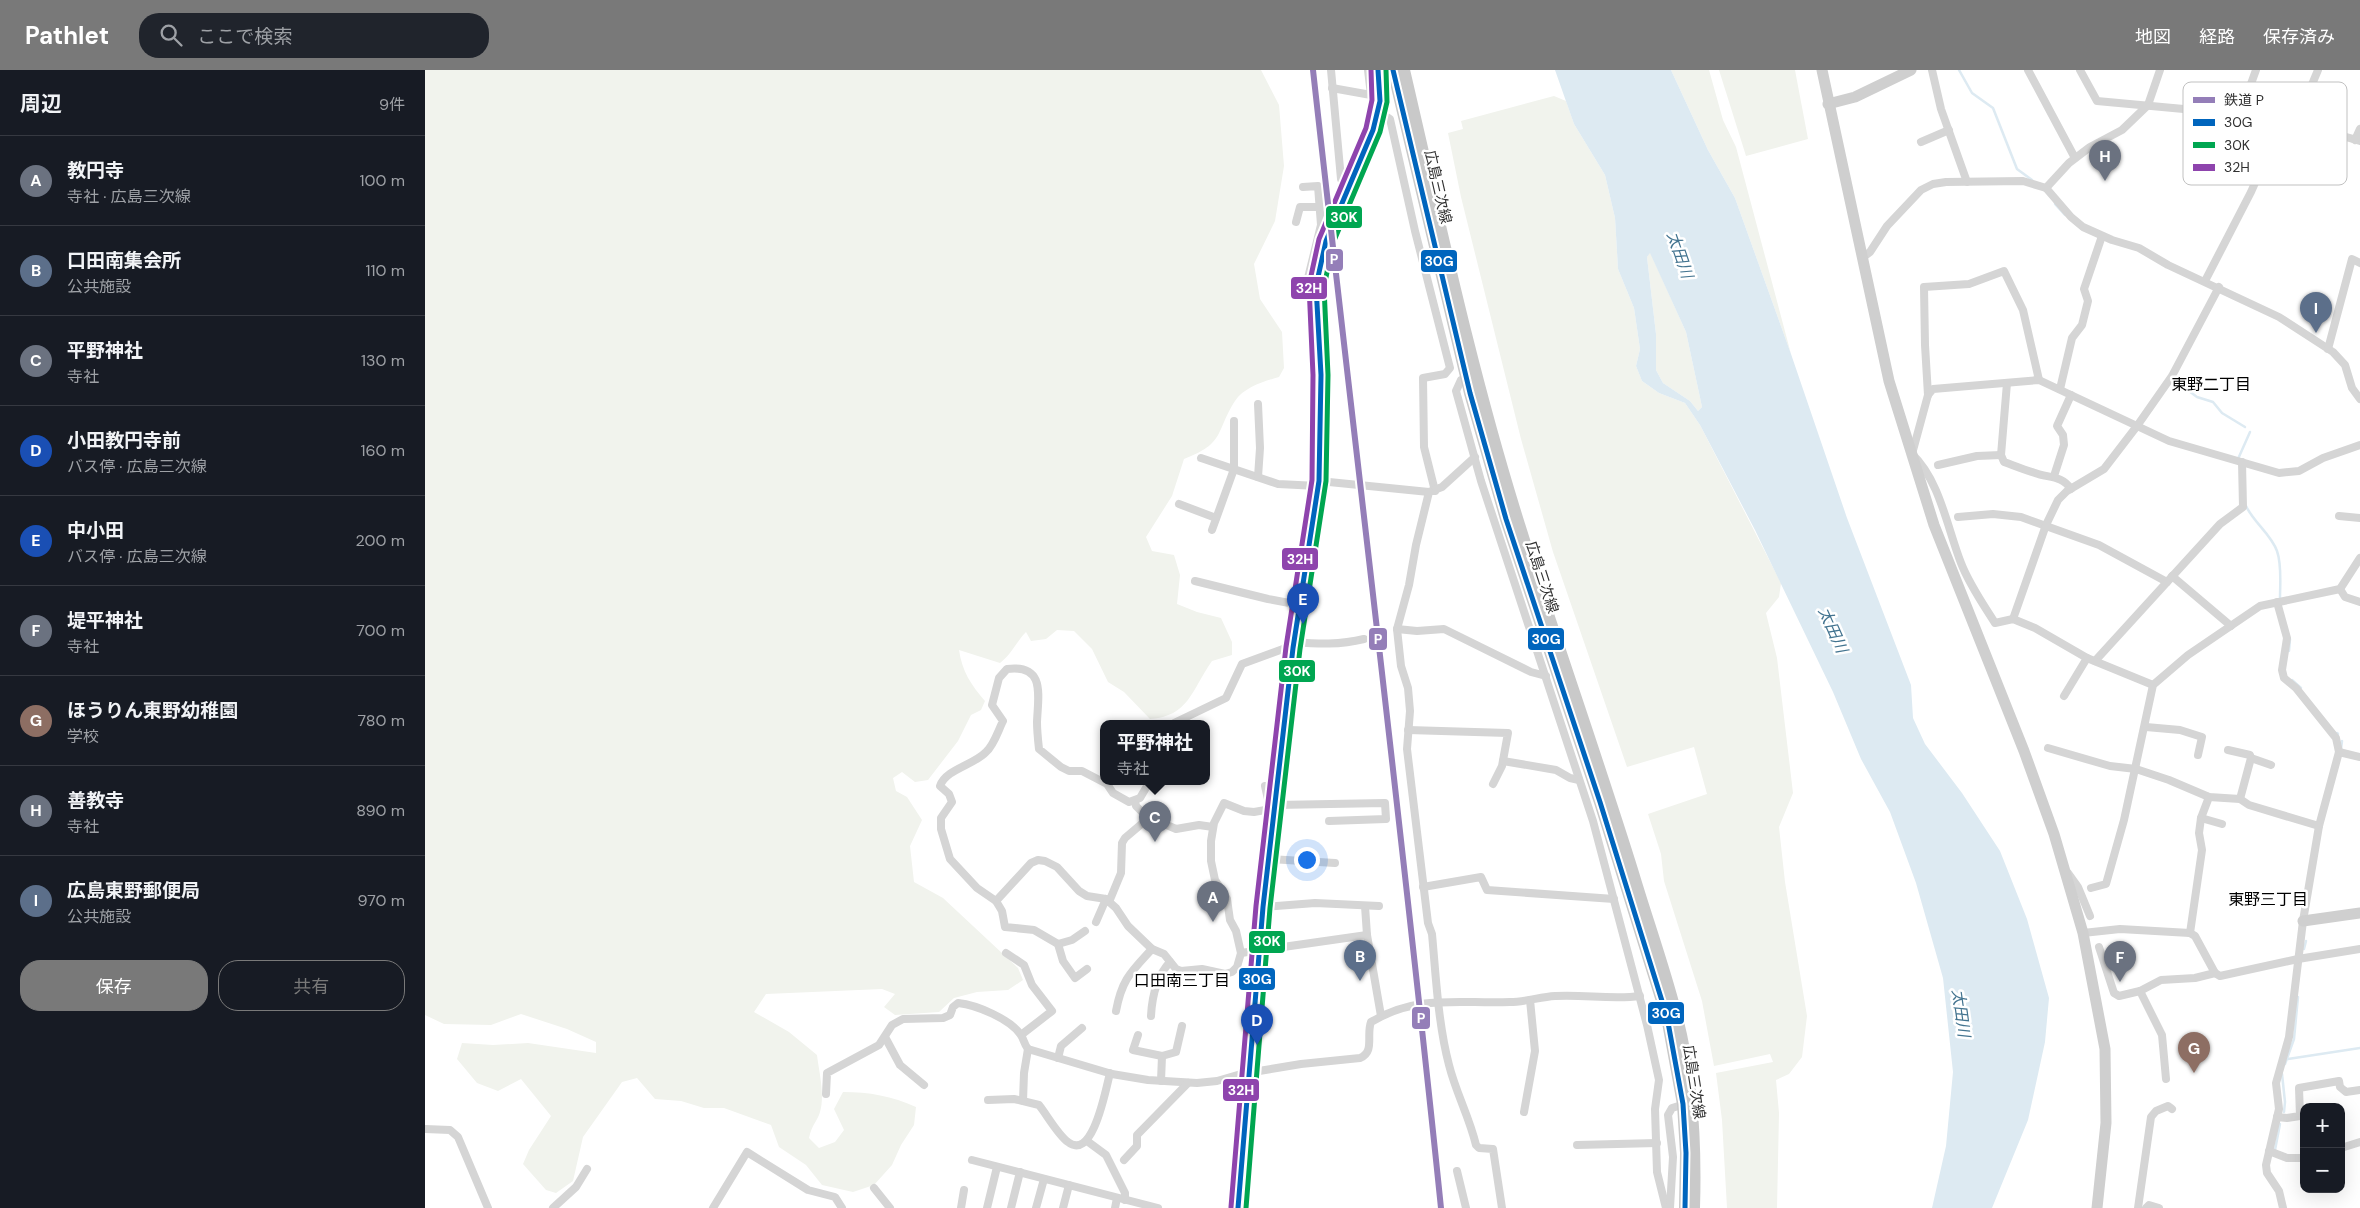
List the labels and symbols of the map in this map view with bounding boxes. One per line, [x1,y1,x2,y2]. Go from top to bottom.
legend [2183,82,2347,185]
text: 鉄道 P [2224,91,2264,109]
text: 30G [2224,113,2252,131]
text: 30K [2224,136,2250,154]
pin: H [2089,140,2121,181]
street label: 広島三次線 [1420,148,1456,226]
text: 32H [2224,158,2250,176]
line badge: 30K [1325,205,1363,229]
text: 30K [1330,208,1358,226]
water label: 太田川 [1662,229,1698,283]
line badge: P [1325,248,1344,272]
line badge: 30G [1420,249,1458,273]
text: P [1330,250,1339,268]
text: 30G [1424,252,1454,270]
line badge: 32H [1290,276,1328,300]
text: 32H [1296,279,1322,297]
pin: I [2300,292,2332,333]
district label: 東野二丁目 [2171,374,2251,395]
street label: 広島三次線 [1521,538,1563,616]
line badge: 32H [1281,547,1319,571]
text: 32H [1287,550,1313,568]
pin: E [1287,583,1319,624]
water label: 太田川 [1814,604,1853,658]
line badge: P [1368,627,1388,651]
line badge: 30G [1527,627,1565,651]
text: P [1374,630,1383,648]
text: 30G [1531,630,1561,648]
line badge: 30K [1278,659,1316,683]
text: 30K [1283,662,1311,680]
pin: C [1139,801,1171,842]
your location [1294,847,1320,873]
pin: A [1197,881,1229,922]
district label: 東野三丁目 [2228,889,2308,910]
line badge: 30K [1248,930,1286,954]
text: 30K [1253,932,1281,950]
pin: B [1344,940,1376,981]
pin: F [2104,941,2136,982]
line badge: 30G [1238,967,1276,991]
district label: 口田南三丁目 [1134,970,1230,991]
text: 30G [1242,970,1272,988]
water label: 太田川 [1947,988,1975,1040]
line badge: 30G [1647,1001,1685,1025]
pin: D [1241,1004,1273,1045]
text: 30G [1651,1004,1681,1022]
line badge: P [1411,1006,1431,1030]
text: P [1417,1009,1426,1027]
pin: G [2178,1032,2210,1073]
street label: 広島三次線 [1678,1043,1710,1121]
line badge: 32H [1222,1078,1260,1102]
text: 32H [1228,1081,1254,1099]

